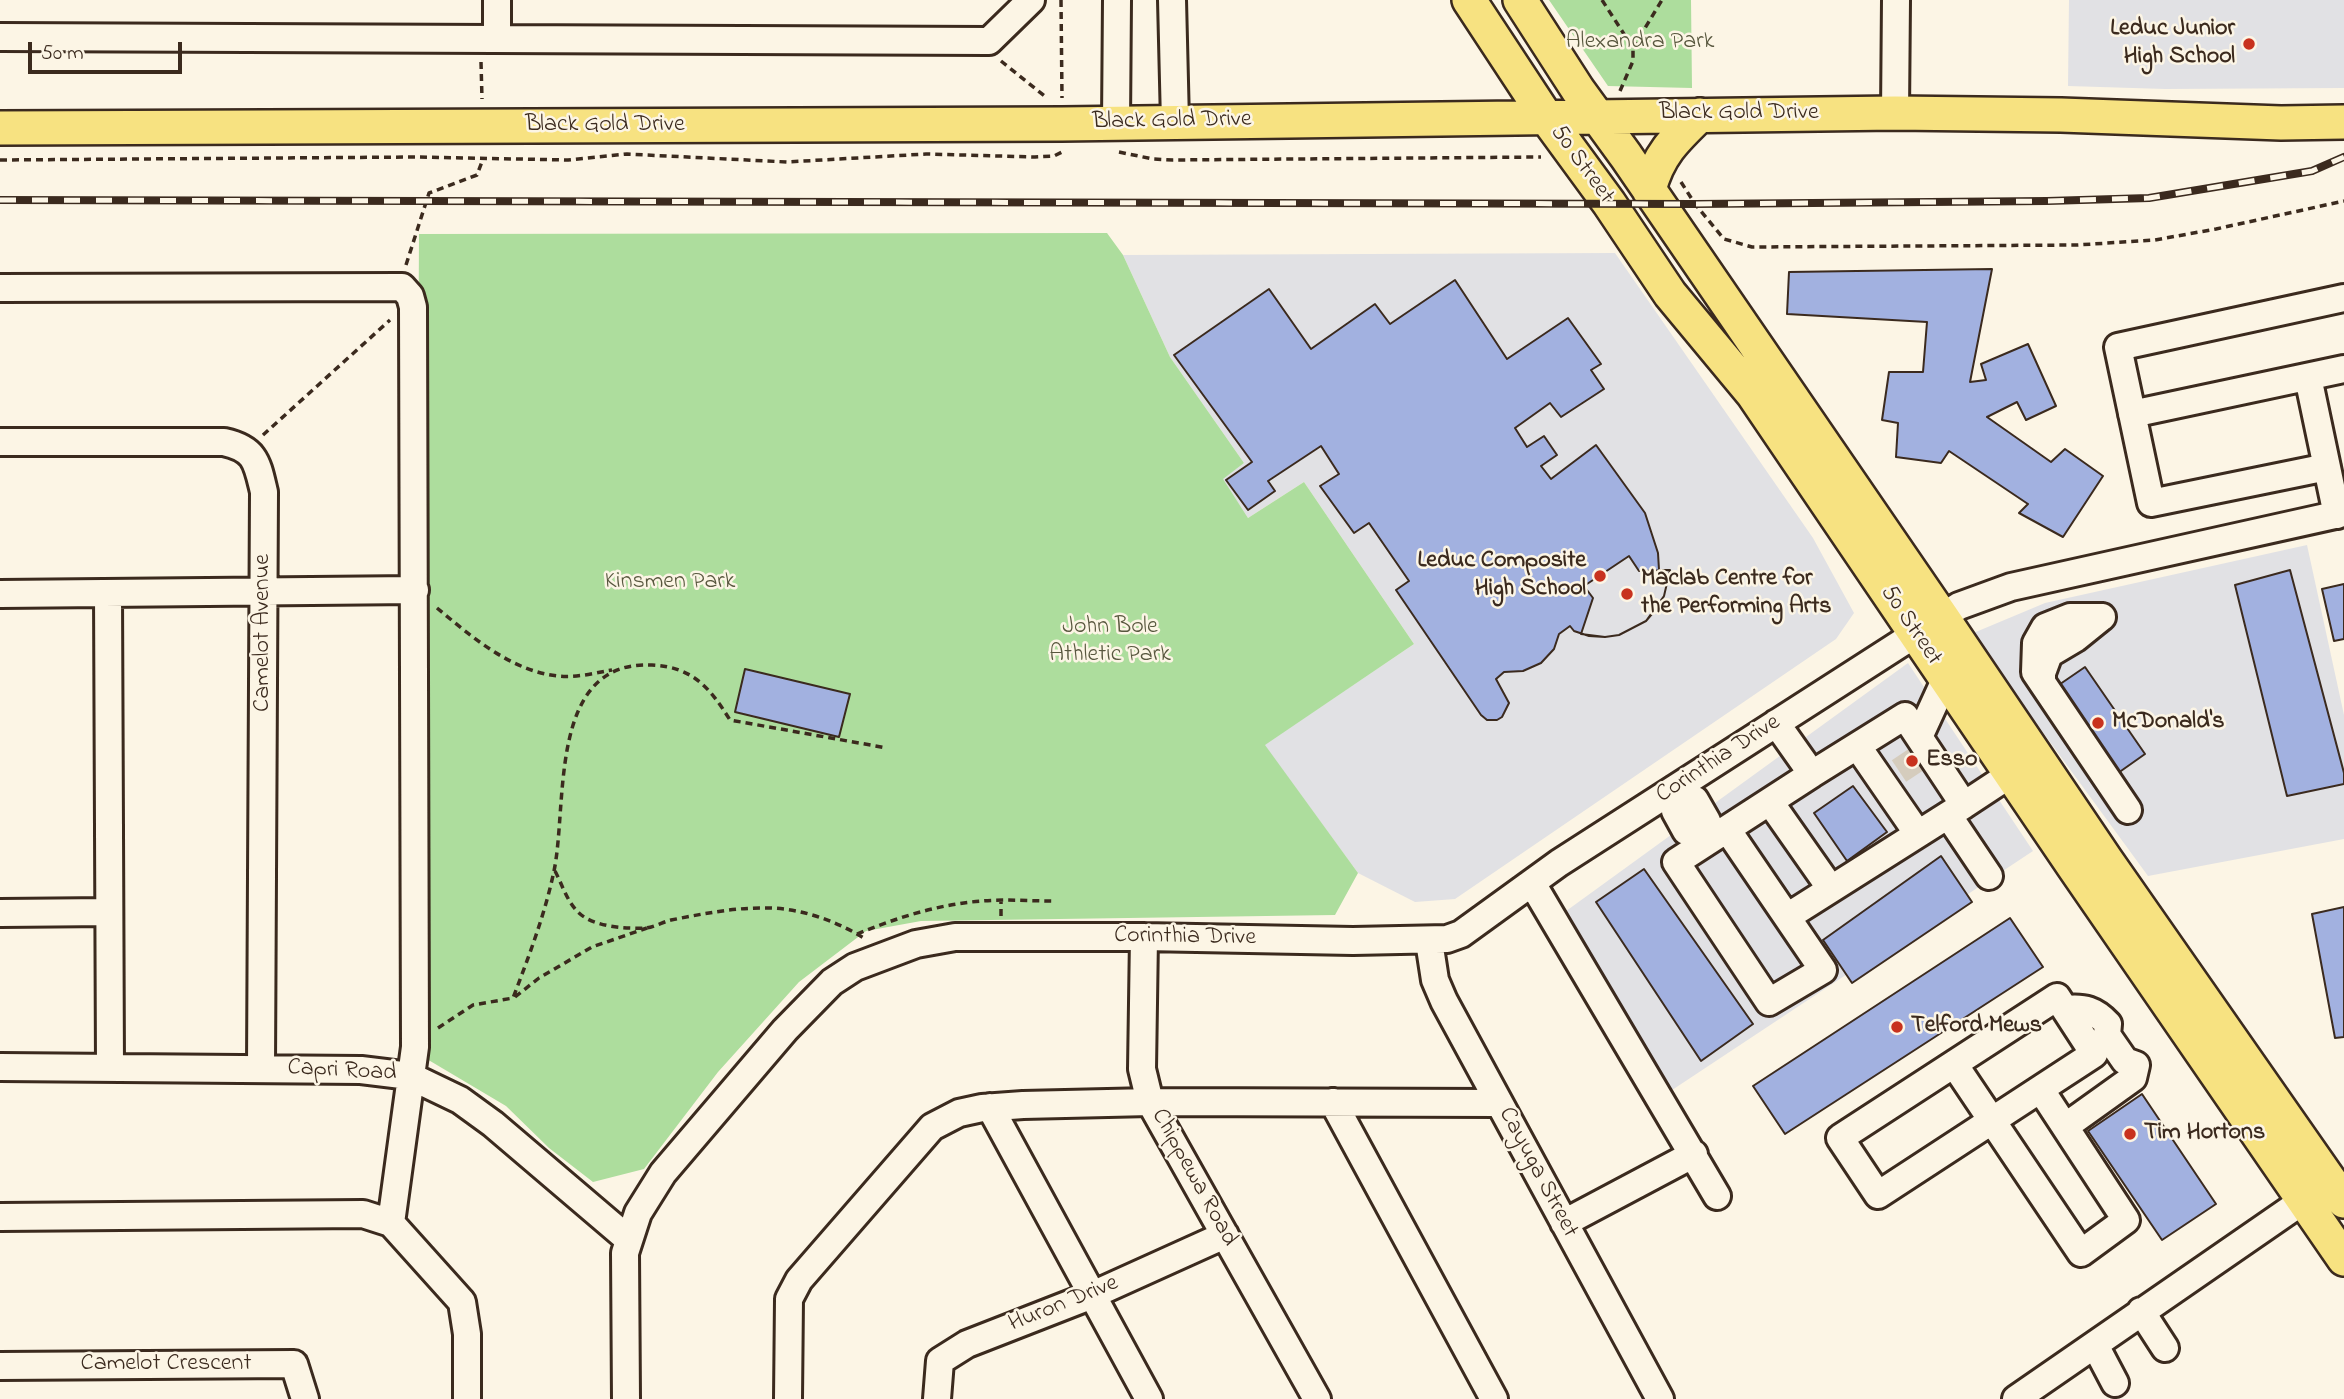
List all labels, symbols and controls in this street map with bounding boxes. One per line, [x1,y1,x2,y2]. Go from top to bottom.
place label: Leduc Junior High School [2110,16,2235,72]
scale bar [32,28,186,72]
park label: Alexandra Park [1566,29,1714,57]
marker: Leduc Junior High School [2241,36,2257,52]
text: 50 m [41,39,84,69]
street label: Black Gold Drive [1659,100,1819,128]
street label: Black Gold Drive [1092,106,1252,138]
street label: Black Gold Drive [525,112,685,140]
street label: 50 Street [1543,120,1619,210]
place label: Leduc Composite High School [1417,548,1586,604]
street label: Camelot Avenue [250,554,278,712]
place label: Maclab Centre for the Performing Arts [1641,566,1832,622]
marker: Leduc Composite High School [1592,568,1608,584]
park label: Kinsmen Park [605,569,735,597]
street label: 50 Street [1873,580,1947,672]
marker: Maclab Centre for the Performing Arts [1619,586,1635,602]
park label: John Bole Athletic Park [1049,614,1171,670]
street label: Corinthia Drive [1652,709,1786,811]
place label: McDonald's [2112,709,2224,737]
marker: McDonald's [2090,715,2106,731]
place label: Esso [1926,747,1977,775]
marker: Esso [1904,753,1920,769]
street label: Corinthia Drive [1114,922,1256,954]
place label: Telford Mews [1911,1013,2042,1041]
marker: Telford Mews [1889,1019,1905,1035]
street label: Capri Road [287,1055,397,1089]
street label: Cayuga Street [1491,1103,1583,1243]
street label: Chippewa Road [1143,1104,1243,1252]
place label: Tim Hortons [2144,1120,2265,1148]
marker: Tim Hortons [2122,1126,2138,1142]
street label: Huron Drive [1005,1270,1123,1340]
street label: Camelot Crescent [81,1351,251,1379]

